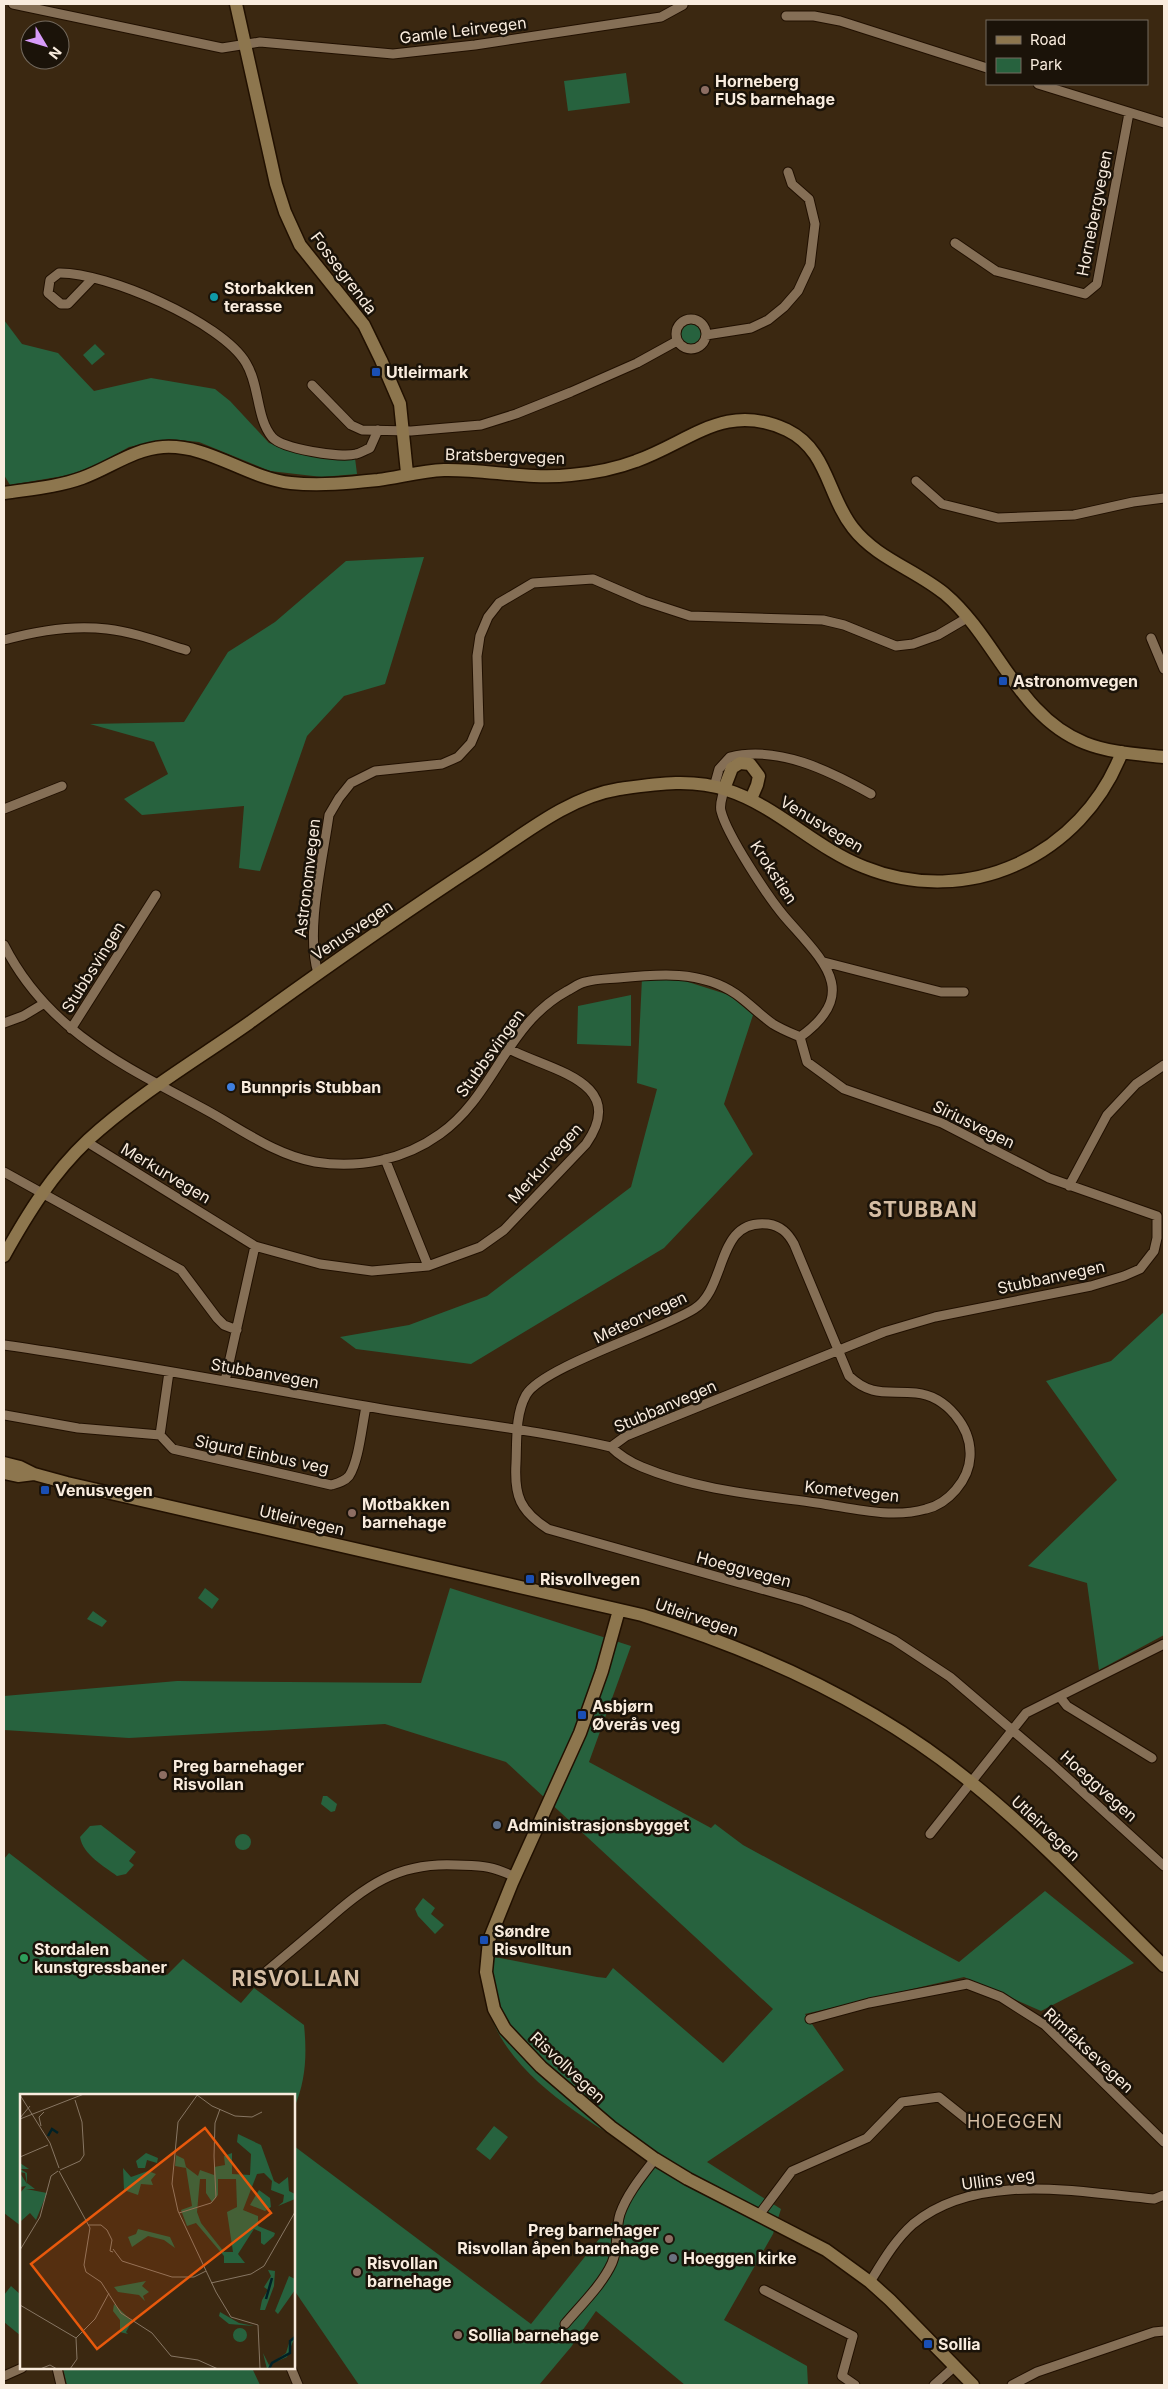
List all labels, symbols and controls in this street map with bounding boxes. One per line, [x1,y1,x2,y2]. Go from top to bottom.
street label: Gamle Leirvegen [398,12,528,48]
north arrow [20,20,70,70]
legend [986,20,1148,85]
text: Road [1030,30,1066,49]
text: N [46,44,66,63]
text: Park [1030,55,1063,74]
place label: Horneberg FUS barnehage [715,71,835,109]
marker: Horneberg FUS barnehage [699,84,711,96]
street label: Hornebergvegen [1072,148,1116,278]
street label: Fossegrenda [307,228,381,318]
place label: Storbakken terasse [224,278,314,316]
marker: Storbakken terasse [208,291,220,303]
place label: Utleirmark [386,362,469,382]
marker: Utleirmark [370,366,382,378]
street label: Bratsbergvegen [445,444,565,468]
place label: Astronomvegen [1013,671,1138,691]
marker: Astronomvegen [997,675,1009,687]
street label: Venusvegen [777,791,867,857]
street label: Astronomvegen [290,817,324,939]
street label: Krokstien [746,837,802,907]
street label: Venusvegen [308,896,396,964]
street label: Stubbsvingen [57,918,129,1016]
street label: Stubbsvingen [451,1005,529,1101]
place label: Bunnpris Stubban [241,1077,381,1097]
marker: Bunnpris Stubban [225,1081,237,1093]
street label: Siriusvegen [930,1096,1018,1152]
street label: Merkurvegen [504,1119,586,1207]
street label: Merkurvegen [117,1138,215,1208]
district label: STUBBAN [868,1197,978,1222]
street label: Stubbanvegen [995,1256,1107,1298]
street label: Meteorvegen [590,1287,690,1347]
street label: Stubbanvegen [209,1354,321,1392]
street label: Stubbanvegen [611,1375,719,1437]
street label: Sigurd Einbus veg [193,1430,331,1478]
street label: Kometvegen [804,1476,900,1506]
place label: Venusvegen [55,1480,153,1500]
marker: Venusvegen [39,1484,51,1496]
place label: Motbakken barnehage [362,1494,450,1532]
street label: Utleirvegen [257,1500,347,1540]
marker: Motbakken barnehage [346,1507,358,1519]
street label: Hoeggvegen [695,1547,793,1591]
place label: Risvollvegen [540,1569,640,1589]
marker: Risvollvegen [524,1573,536,1585]
street label: Utleirvegen [653,1593,741,1641]
place label: Asbjørn Øverås veg [592,1696,680,1734]
marker: Asbjørn Øverås veg [576,1709,588,1721]
street label: Hoeggvegen [1056,1746,1142,1826]
place label: Preg barnehager Risvollan [173,1756,304,1794]
marker: Preg barnehager Risvollan [157,1769,169,1781]
street label: Utleirvegen [1007,1791,1085,1865]
place label: Administrasjonsbygget [507,1815,689,1835]
marker: Administrasjonsbygget [491,1819,503,1831]
place label: Søndre Risvolltun [494,1921,572,1959]
marker: Søndre Risvolltun [478,1934,490,1946]
place label: Stordalen kunstgressbaner [34,1939,168,1977]
marker: Stordalen kunstgressbaner [18,1952,30,1964]
district label: RISVOLLAN [232,1966,360,1991]
street label: Rimfaksevegen [1040,2003,1138,2097]
street label: Risvollvegen [526,2027,610,2107]
inset map [20,2094,295,2369]
district label: HOEGGEN [967,2111,1063,2132]
street label: Ullins veg [960,2164,1036,2194]
place label: Preg barnehager Risvollan åpen barnehage [457,2220,659,2258]
marker: Preg barnehager Risvollan åpen barnehage [663,2233,675,2245]
place label: Hoeggen kirke [683,2248,797,2268]
marker: Hoeggen kirke [667,2252,679,2264]
place label: Risvollan barnehage [367,2253,452,2291]
marker: Risvollan barnehage [351,2266,363,2278]
place label: Sollia barnehage [468,2325,599,2345]
marker: Sollia barnehage [452,2329,464,2341]
place label: Sollia [938,2334,981,2354]
marker: Sollia [922,2338,934,2350]

